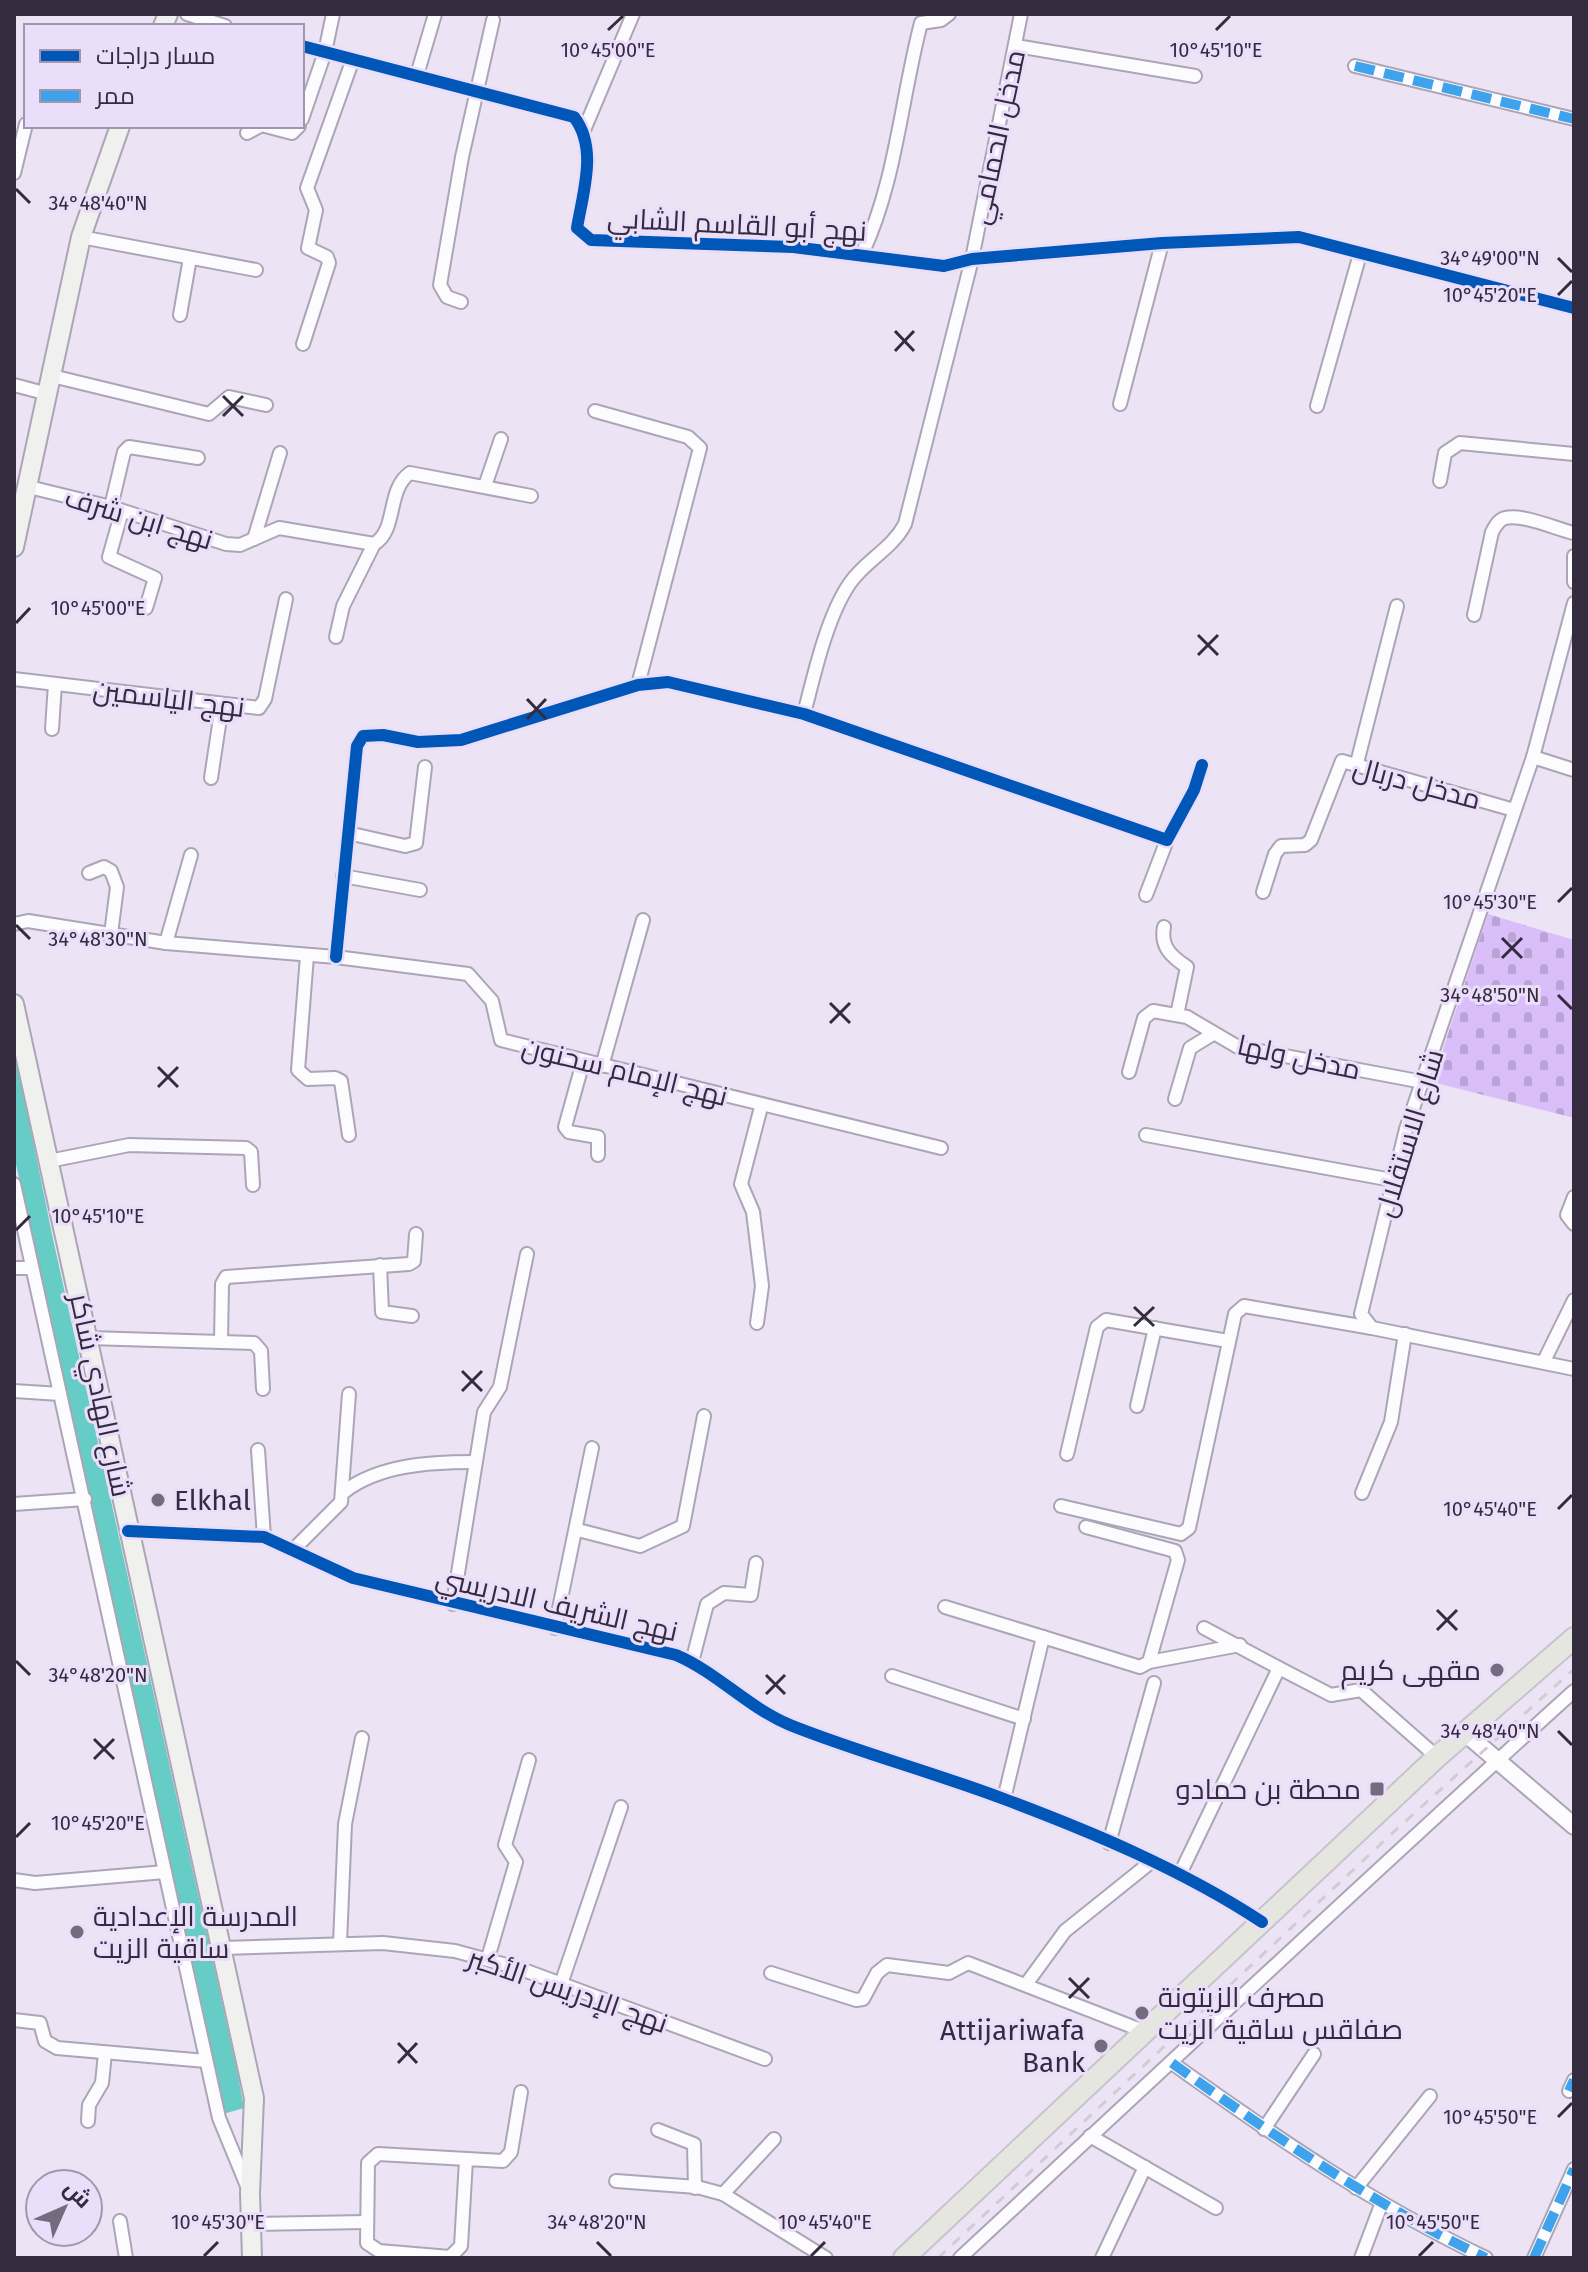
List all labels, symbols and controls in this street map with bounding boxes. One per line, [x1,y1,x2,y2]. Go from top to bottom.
legend [24,24,304,128]
text: 10°45'00"E [560,38,656,62]
text: 10°45'10"E [1170,38,1262,62]
text: مسار دراجات [96,42,216,70]
street label: مدخل الحمامي [963,47,1037,228]
text: ممر [94,82,135,110]
text: 34°48'40"N [48,191,148,215]
street label: نهج أبو القاسم الشابي [606,200,868,253]
text: 34°49'00"N [1440,246,1540,270]
text: 10°45'20"E [1443,283,1537,307]
street label: نهج ابن شرف [60,480,217,559]
text: 10°45'00"E [50,596,146,620]
street label: نهج الياسمين [91,673,247,726]
street label: مدخل دربال [1349,751,1484,816]
text: 10°45'30"E [1443,890,1537,914]
text: 34°48'30"N [48,927,148,951]
text: 34°48'50"N [1440,983,1540,1007]
street label: مدخل ولها [1234,1028,1364,1087]
street label: نهج الإمام سحنون [518,1030,731,1116]
street label: شارع الاستقلال [1368,1045,1453,1222]
text: 10°45'10"E [52,1204,144,1228]
street label: شارع الهادي شاكر [58,1288,138,1501]
place label: Elkhal [174,1484,251,1517]
marker: Elkhal [149,1491,167,1509]
text: 10°45'40"E [1443,1497,1537,1521]
street label: نهج الشريف الادريسي [432,1561,681,1652]
place label: مقهى كريم [1340,1654,1481,1690]
marker: مقهى كريم [1488,1661,1506,1679]
text: 34°48'20"N [48,1663,148,1687]
text: 34°48'40"N [1440,1719,1540,1743]
place label: محطة بن حمادو [1176,1773,1361,1806]
marker: محطة بن حمادو [1368,1780,1386,1798]
text: 10°45'20"E [51,1811,145,1835]
place label: المدرسة الإعدادية ساقية الزيت [93,1900,298,1965]
marker: المدرسة الإعدادية ساقية الزيت [68,1923,86,1941]
street label: نهج الإدريس الأكبر [461,1940,672,2042]
place label: مصرف الزيتونة صفاقس ساقية الزيت [1158,1981,1403,2046]
marker: مصرف الزيتونة صفاقس ساقية الزيت [1133,2004,1151,2022]
place label: Attijariwafa Bank [940,2014,1086,2079]
marker: Attijariwafa Bank [1092,2037,1110,2055]
text: 10°45'50"E [1443,2105,1537,2129]
north arrow [24,2168,104,2248]
text: ش [58,2175,97,2214]
text: 10°45'30"E [171,2210,265,2234]
text: 34°48'20"N [547,2210,647,2234]
text: 10°45'40"E [778,2210,872,2234]
text: 10°45'50"E [1386,2210,1480,2234]

